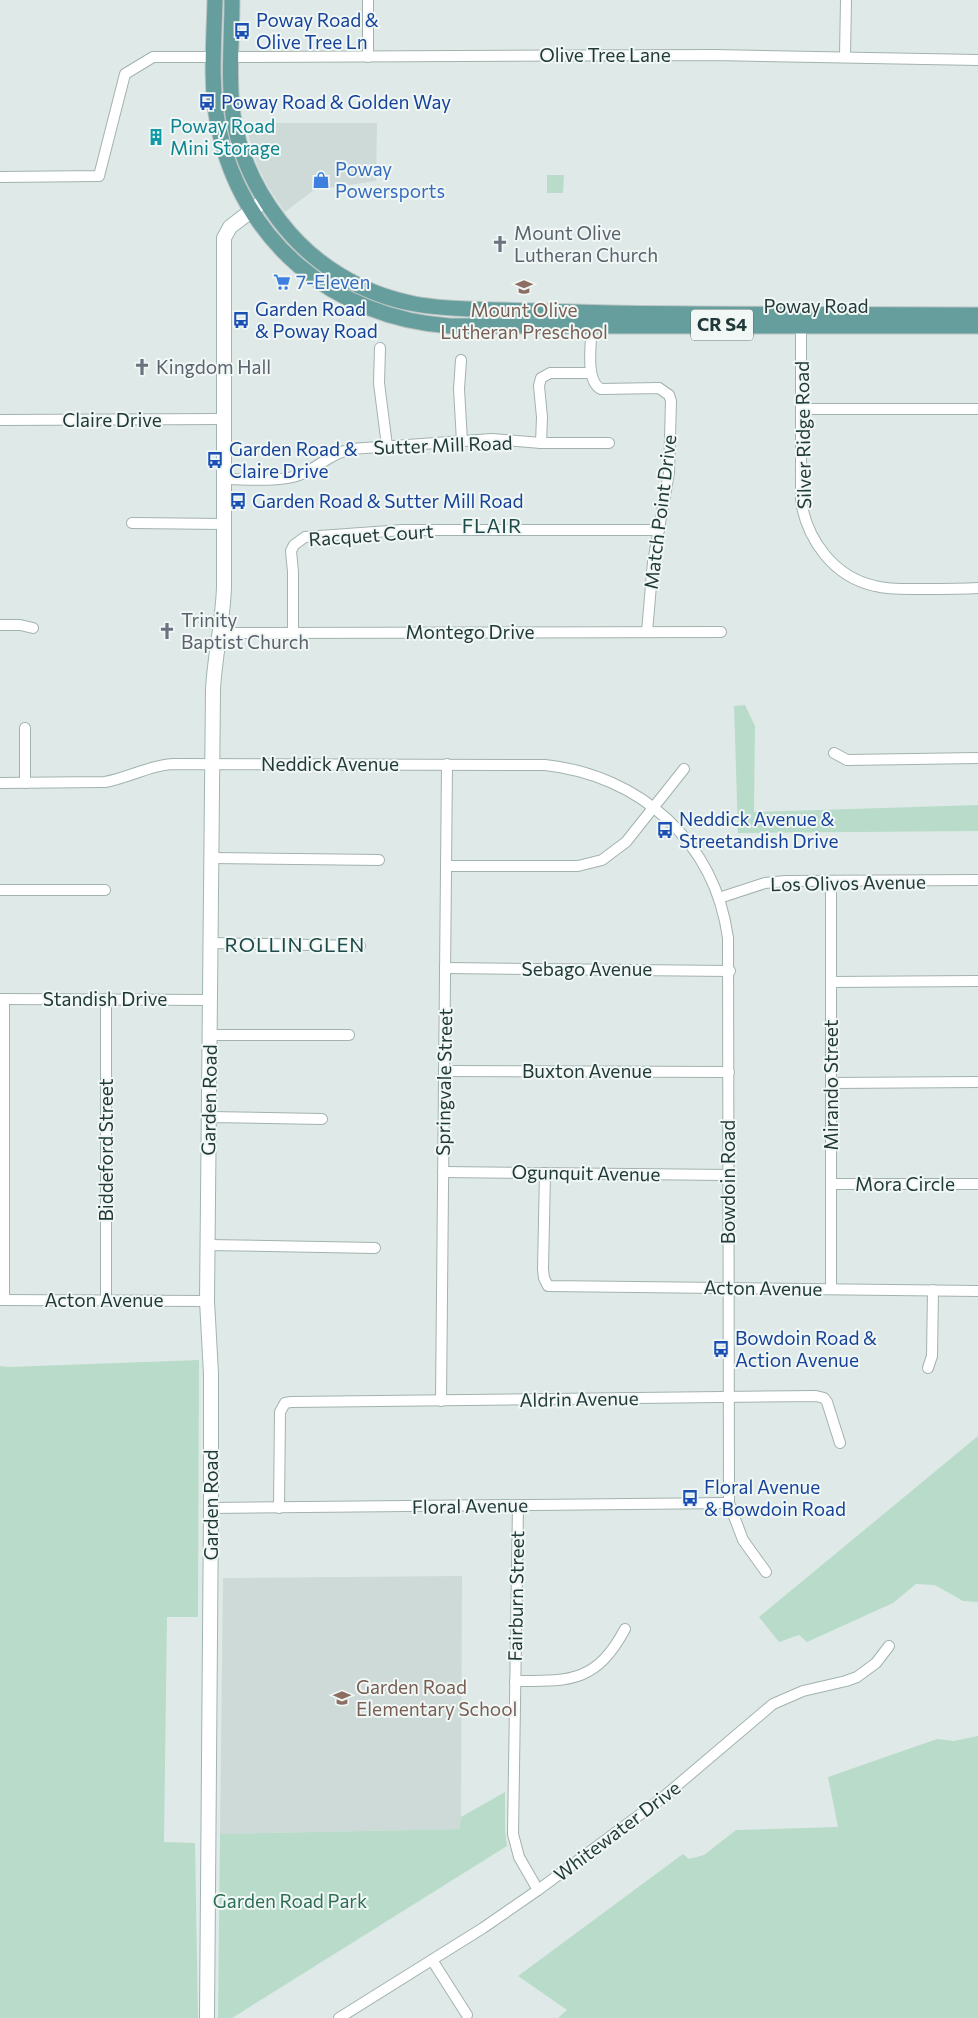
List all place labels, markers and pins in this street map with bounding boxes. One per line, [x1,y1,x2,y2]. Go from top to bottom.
place label: Poway Road & Olive Tree Ln [256,8,379,53]
bus stop icon: Poway Road & Olive Tree Ln [232,21,252,41]
place label: Poway Road & Golden Way [221,90,451,113]
bus stop icon: Poway Road & Golden Way [197,92,217,112]
place label: Poway Road Mini Storage [170,114,280,159]
building icon: Poway Road Mini Storage [146,127,166,147]
place label: Poway Powersports [335,157,445,202]
shop icon: Poway Powersports [311,170,331,190]
place label: Mount Olive Lutheran Church [514,221,658,266]
church icon: Mount Olive Lutheran Church [490,234,510,254]
place label: 7-Eleven [296,270,370,293]
supermarket icon: 7-Eleven [272,272,292,292]
school or university icon: Mount Olive Lutheran Preschool [514,277,534,297]
place label: Garden Road & Poway Road [255,297,378,342]
place label: Mount Olive Lutheran Preschool [440,298,608,343]
bus stop icon: Garden Road & Poway Road [231,310,251,330]
place label: Kingdom Hall [156,355,271,378]
church icon: Kingdom Hall [132,357,152,377]
place label: Garden Road & Claire Drive [229,437,358,482]
bus stop icon: Garden Road & Claire Drive [205,450,225,470]
place label: Garden Road & Sutter Mill Road [252,489,523,512]
bus stop icon: Garden Road & Sutter Mill Road [228,491,248,511]
place label: Trinity Baptist Church [181,608,309,653]
church icon: Trinity Baptist Church [157,621,177,641]
place label: Neddick Avenue & Streetandish Drive [679,807,838,852]
bus stop icon: Neddick Avenue & Streetandish Drive [655,820,675,840]
place label: Bowdoin Road & Action Avenue [735,1326,877,1371]
bus stop icon: Bowdoin Road & Action Avenue [711,1339,731,1359]
place label: Floral Avenue & Bowdoin Road [704,1475,846,1520]
bus stop icon: Floral Avenue & Bowdoin Road [680,1488,700,1508]
place label: Garden Road Elementary School [356,1675,517,1720]
school or university icon: Garden Road Elementary School [332,1688,352,1708]

